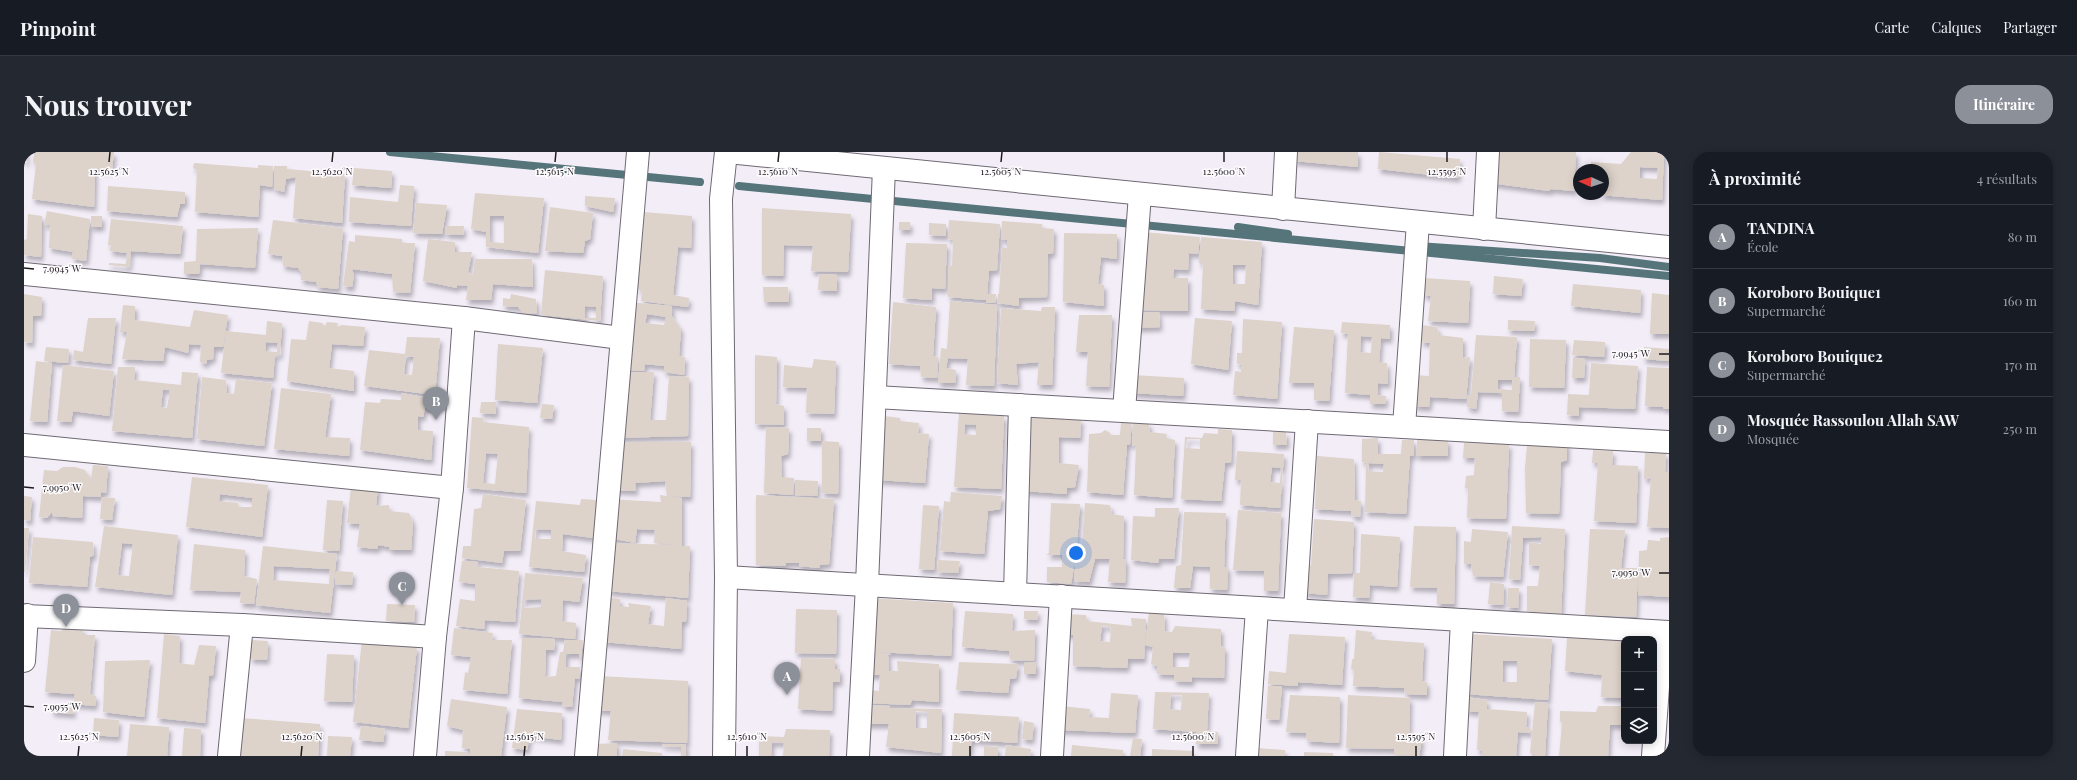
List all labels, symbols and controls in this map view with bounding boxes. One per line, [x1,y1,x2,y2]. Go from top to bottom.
text: Pinpoint [20,15,96,41]
text: Carte [1875,18,1909,37]
text: Calques [1931,18,1981,37]
text: Partager [2003,18,2057,37]
button: Itinéraire [1955,85,2053,124]
text: Nous trouver [24,86,192,123]
text: 12.5625°N [89,164,129,178]
text: 12.5620°N [311,164,353,178]
text: 12.5615°N [536,164,574,178]
text: 12.5610°N [758,164,798,178]
text: 12.5605°N [981,164,1021,178]
text: 12.5600°N [1203,164,1245,178]
text: 12.5595°N [1428,164,1466,178]
north arrow [1573,164,1609,200]
text: À proximité [1709,167,1801,189]
text: 4 résultats [1977,170,2037,187]
text: TANDINA [1747,218,1814,238]
text: A [1718,228,1726,245]
text: 80 m [2008,228,2037,245]
text: École [1747,238,1778,255]
text: 7.9945°W [43,261,82,275]
text: Koroboro Bouique1 [1747,282,1881,302]
text: B [1718,292,1726,309]
text: 160 m [2003,292,2037,309]
text: Supermarché [1747,302,1826,319]
text: 7.9945°W [1612,346,1651,360]
text: Koroboro Bouique2 [1747,346,1883,366]
text: C [1717,356,1727,373]
text: 170 m [2004,356,2037,373]
text: Supermarché [1747,366,1826,383]
pin: B [423,387,449,420]
text: Mosquée Rassoulou Allah SAW [1747,410,1959,430]
text: D [1717,420,1727,437]
text: 250 m [2003,420,2037,437]
text: Mosquée [1747,430,1799,447]
text: 7.9950°W [43,480,82,494]
your location [1066,543,1086,563]
text: 7.9950°W [1612,565,1651,579]
pin: C [389,572,415,605]
pin: D [53,594,79,627]
map controls [1621,636,1657,744]
button: + [1621,636,1657,672]
pin: A [774,662,800,695]
button: − [1621,672,1657,708]
text: 7.9955°W [44,699,81,713]
button: layers [1621,708,1657,744]
text: 12.5625°N [59,729,99,743]
text: 12.5620°N [281,729,323,743]
text: 12.5615°N [506,729,544,743]
text: 12.5610°N [727,729,767,743]
text: 12.5605°N [950,729,990,743]
text: 12.5600°N [1172,729,1214,743]
text: 12.5595°N [1397,729,1435,743]

